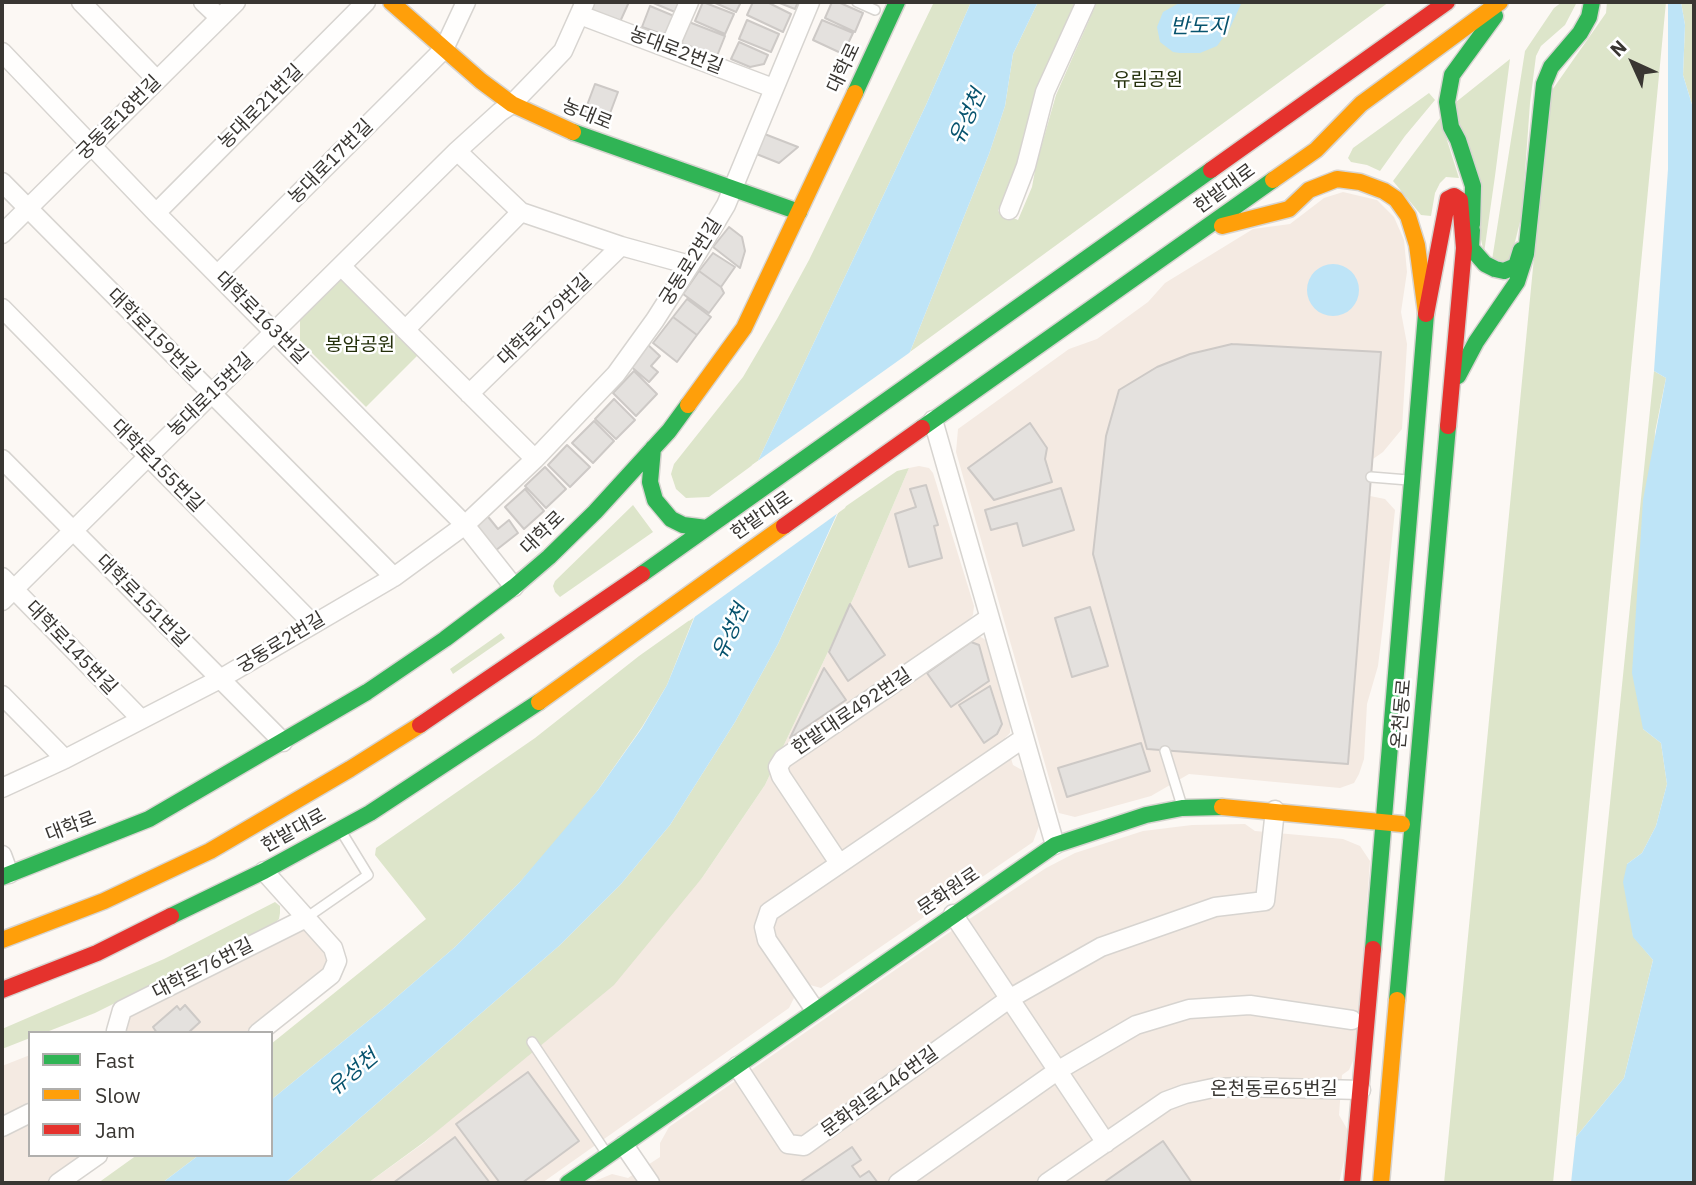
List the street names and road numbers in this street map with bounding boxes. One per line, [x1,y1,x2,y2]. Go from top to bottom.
street label: 농대로2번길 [626,23,726,79]
street label: 대학로 [823,39,865,97]
street label: 농대로21번길 [214,60,308,154]
street label: 궁동로18번길 [72,71,166,165]
street label: 농대로 [558,95,616,135]
street label: 농대로17번길 [284,115,378,209]
street label: 한밭대로 [1190,159,1260,219]
street label: 궁동로2번길 [655,214,727,310]
street label: 대학로163번길 [210,267,312,369]
street label: 대학로179번길 [493,270,597,370]
street label: 대학로159번길 [102,284,204,386]
street label: 농대로15번길 [163,349,259,441]
street label: 대학로155번길 [106,415,208,517]
street label: 한밭대로 [727,487,797,545]
street label: 대학로 [516,507,570,559]
street label: 대학로151번길 [91,550,193,652]
street label: 대학로145번길 [21,596,121,700]
street label: 궁동로2번길 [233,608,329,678]
street label: 한밭대로492번길 [788,664,916,760]
street label: 온천동로 [1388,678,1416,750]
street label: 한밭대로 [258,804,330,858]
street label: 대학로 [42,807,100,847]
street label: 문화원로 [914,863,984,921]
street label: 대학로76번길 [149,934,257,1004]
street label: 문화원로146번길 [817,1042,943,1142]
street label: 온천동로65번길 [1210,1079,1338,1101]

